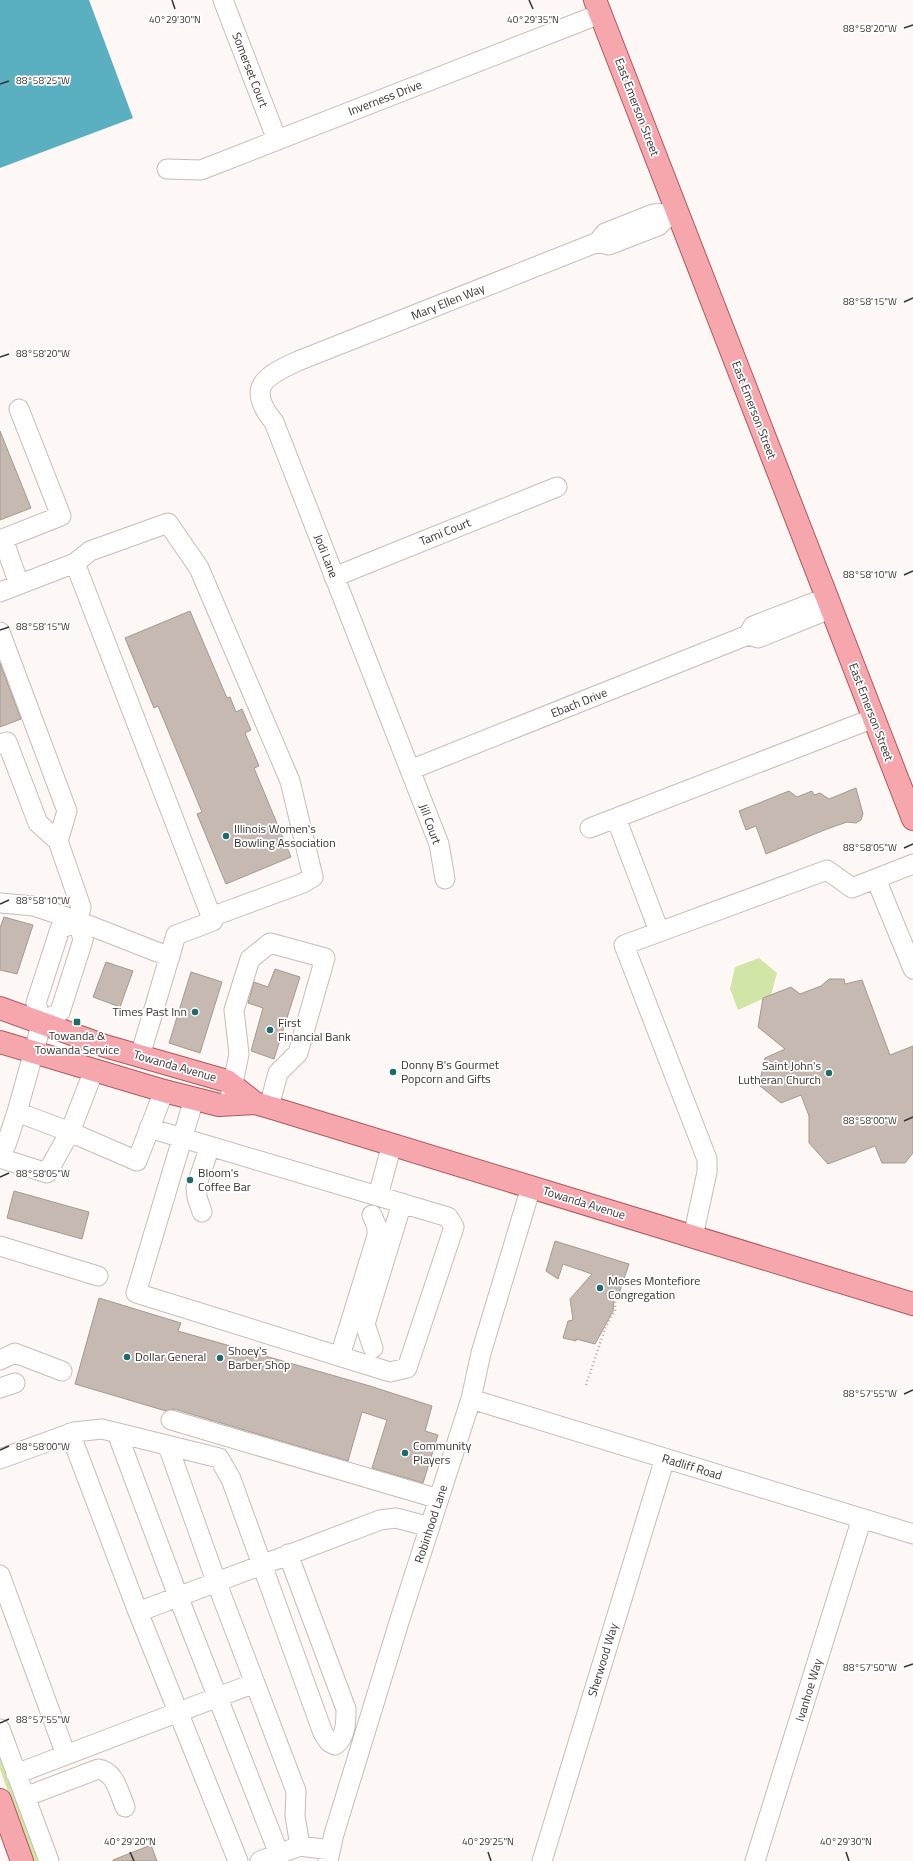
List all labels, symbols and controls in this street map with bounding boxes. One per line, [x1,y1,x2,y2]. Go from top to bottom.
text: 40°29'30"N [149,12,201,27]
text: 40°29'35"N [507,12,559,27]
text: 88°58'20"W [843,21,897,36]
street label: Somerset Court [227,30,274,111]
street label: East Emerson Street [610,55,665,159]
text: 88°58'25"W [16,73,70,88]
street label: Inverness Drive [345,75,425,120]
street label: Mary Ellen Way [408,278,488,325]
text: 88°58'15"W [843,294,897,309]
text: 88°58'20"W [16,346,70,361]
street label: East Emerson Street [727,358,782,462]
street label: Tami Court [416,512,474,550]
street label: Jodi Lane [309,531,344,581]
text: 88°58'10"W [843,567,897,582]
text: 88°58'15"W [16,619,70,634]
street label: East Emerson Street [844,660,899,764]
street label: Ebach Drive [548,683,610,722]
street label: Jill Court [414,801,447,847]
place label: Illinois Women's Bowling Association [234,819,336,852]
marker: Illinois Women's Bowling Association [221,831,231,841]
text: 88°58'05"W [843,840,897,855]
text: 88°58'10"W [16,893,70,908]
place label: Times Past Inn [112,1002,187,1021]
marker: Times Past Inn [190,1007,200,1017]
place label: First Financial Bank [278,1013,351,1046]
marker: Towanda & Towanda Service [72,1017,82,1027]
marker: First Financial Bank [265,1025,275,1035]
place label: Towanda & Towanda Service [35,1026,119,1059]
street label: Towanda Avenue [131,1045,219,1086]
place label: Donny B's Gourmet Popcorn and Gifts [401,1055,500,1088]
place label: Saint John's Lutheran Church [738,1056,821,1089]
marker: Donny B's Gourmet Popcorn and Gifts [388,1067,398,1077]
marker: Saint John's Lutheran Church [824,1068,834,1078]
text: 88°58'00"W [843,1113,897,1128]
place label: Bloom's Coffee Bar [198,1163,251,1196]
text: 88°58'05"W [16,1166,70,1181]
marker: Bloom's Coffee Bar [185,1175,195,1185]
street label: Towanda Avenue [540,1181,628,1224]
place label: Moses Montefiore Congregation [608,1271,700,1304]
marker: Moses Montefiore Congregation [595,1283,605,1293]
place label: Shoey's Barber Shop [228,1341,290,1374]
place label: Dollar General [135,1347,206,1366]
marker: Dollar General [122,1352,132,1362]
marker: Shoey's Barber Shop [215,1353,225,1363]
text: 88°57'55"W [843,1386,897,1401]
place label: Community Players [413,1436,471,1469]
text: 88°58'00"W [16,1439,70,1454]
marker: Community Players [400,1448,410,1458]
street label: Radliff Road [660,1448,724,1485]
street label: Robinhood Lane [409,1482,452,1565]
street label: Sherwood Way [582,1620,623,1699]
street label: Ivanhoe Way [790,1656,827,1724]
text: 88°57'50"W [843,1660,897,1675]
text: 88°57'55"W [16,1712,70,1727]
text: 40°29'20"N [104,1834,156,1849]
text: 40°29'25"N [462,1834,514,1849]
text: 40°29'30"N [820,1834,872,1849]

